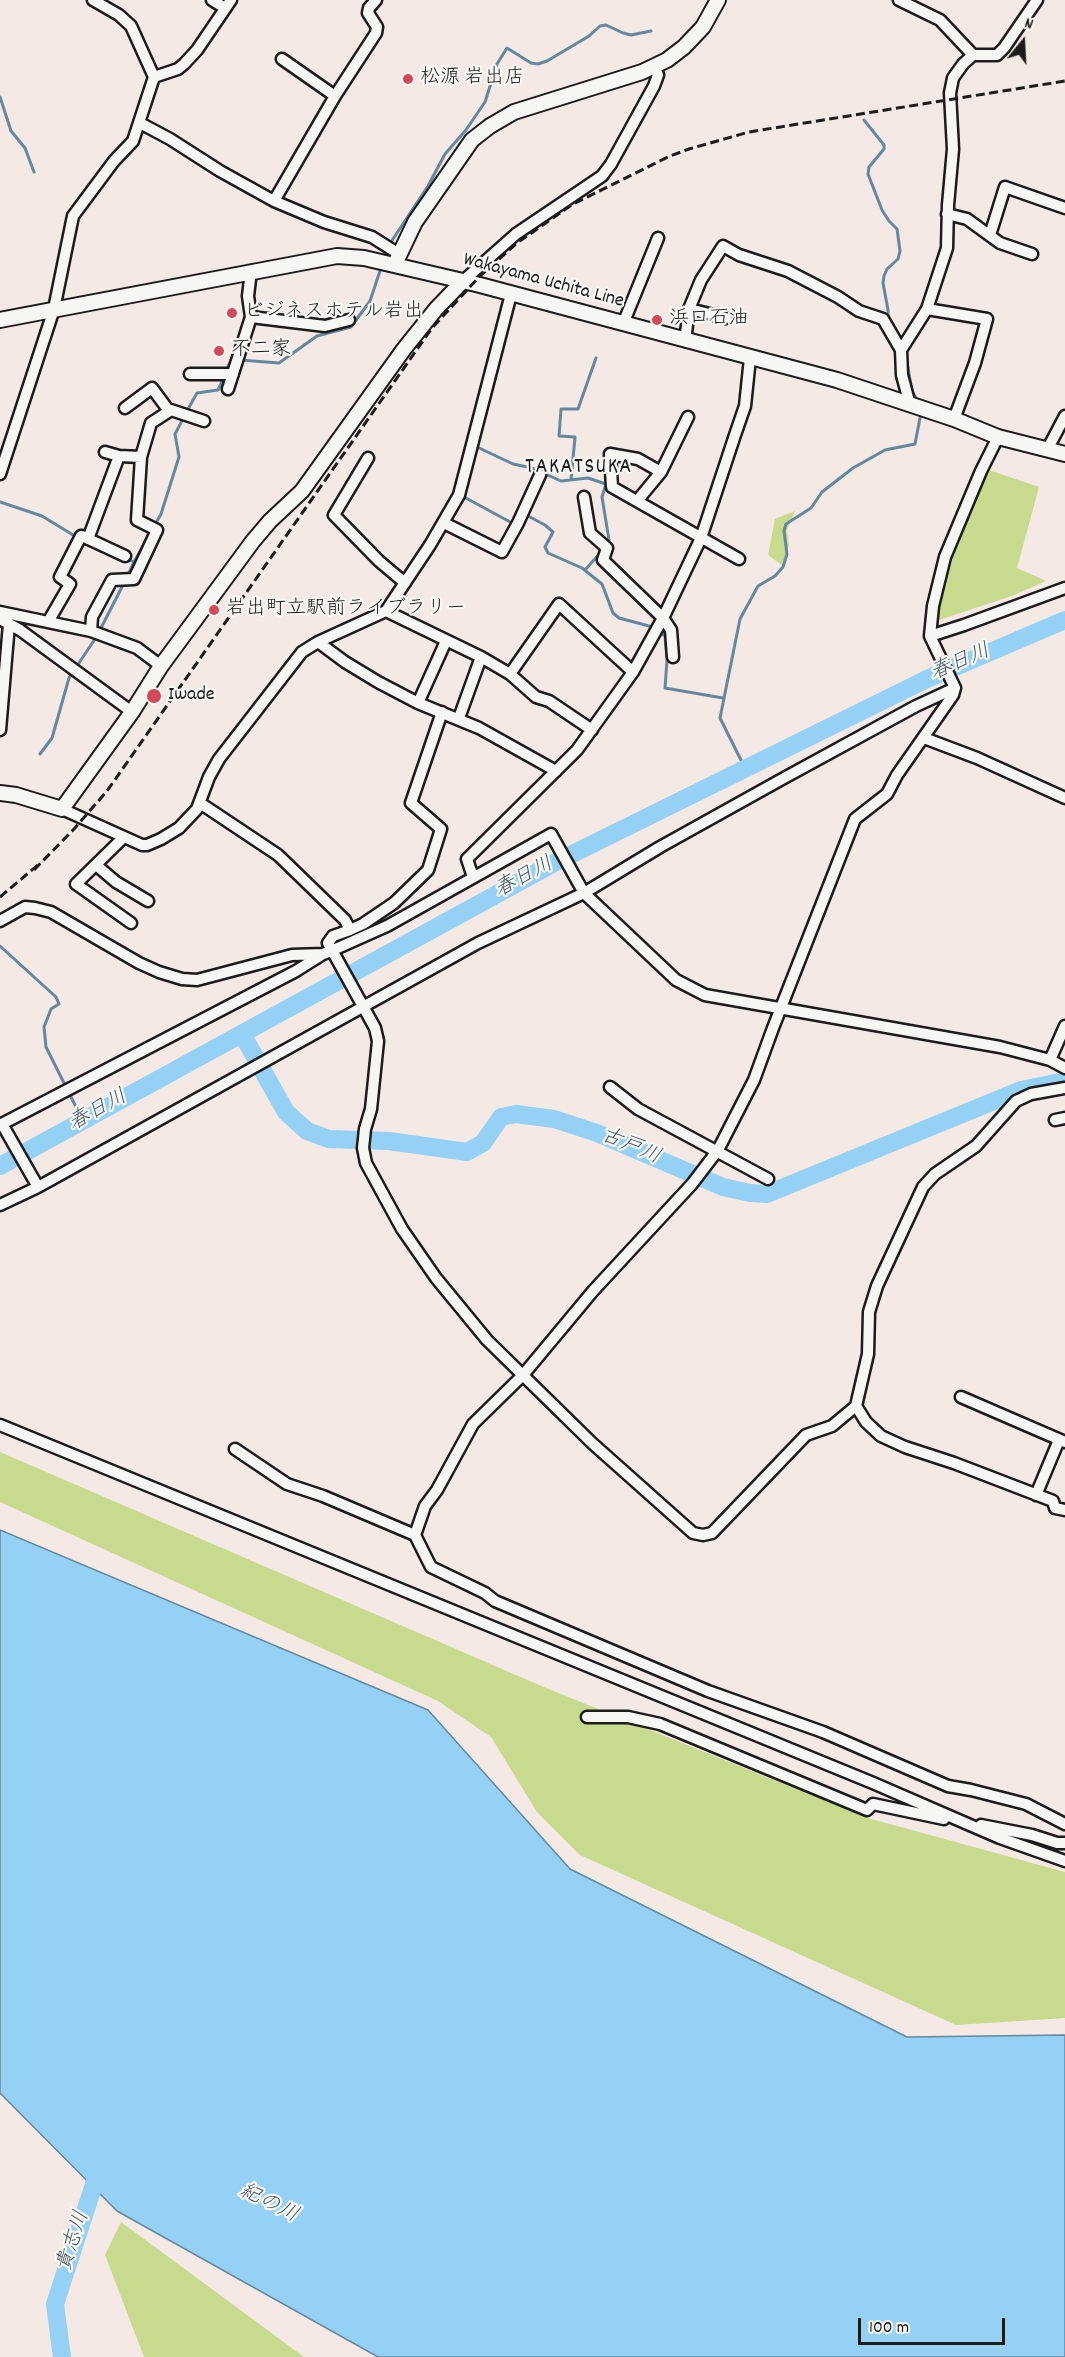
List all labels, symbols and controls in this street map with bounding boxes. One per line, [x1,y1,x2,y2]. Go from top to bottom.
north arrow [993,12,1053,72]
text: N [1021,12,1036,37]
place label: 松源 岩出店 [420,67,525,91]
marker: 松源 岩出店 [401,72,415,86]
street label: Wakayama Uchita Line [460,249,626,315]
place label: ビジネスホテル岩出 [244,301,424,325]
marker: ビジネスホテル岩出 [225,306,239,320]
place label: 浜口石油 [669,308,749,332]
marker: 浜口石油 [650,313,664,327]
place label: 不二家 [231,339,291,363]
marker: 不二家 [212,344,226,358]
district label: TAKATSUKA [525,456,633,482]
place label: 岩出町立駅前ライブラリー [226,598,466,622]
marker: 岩出町立駅前ライブラリー [207,603,221,617]
water label: 春日川 [927,640,995,688]
place label: Iwade [168,684,215,708]
marker: Iwade [145,687,163,705]
water label: 春日川 [491,853,559,905]
water label: 春日川 [65,1086,133,1138]
water label: 古戸川 [596,1124,664,1172]
water label: 紀の川 [234,2180,302,2230]
water label: 貴志川 [53,2208,97,2276]
scale bar [861,2306,1008,2344]
text: 100 m [869,2316,909,2341]

